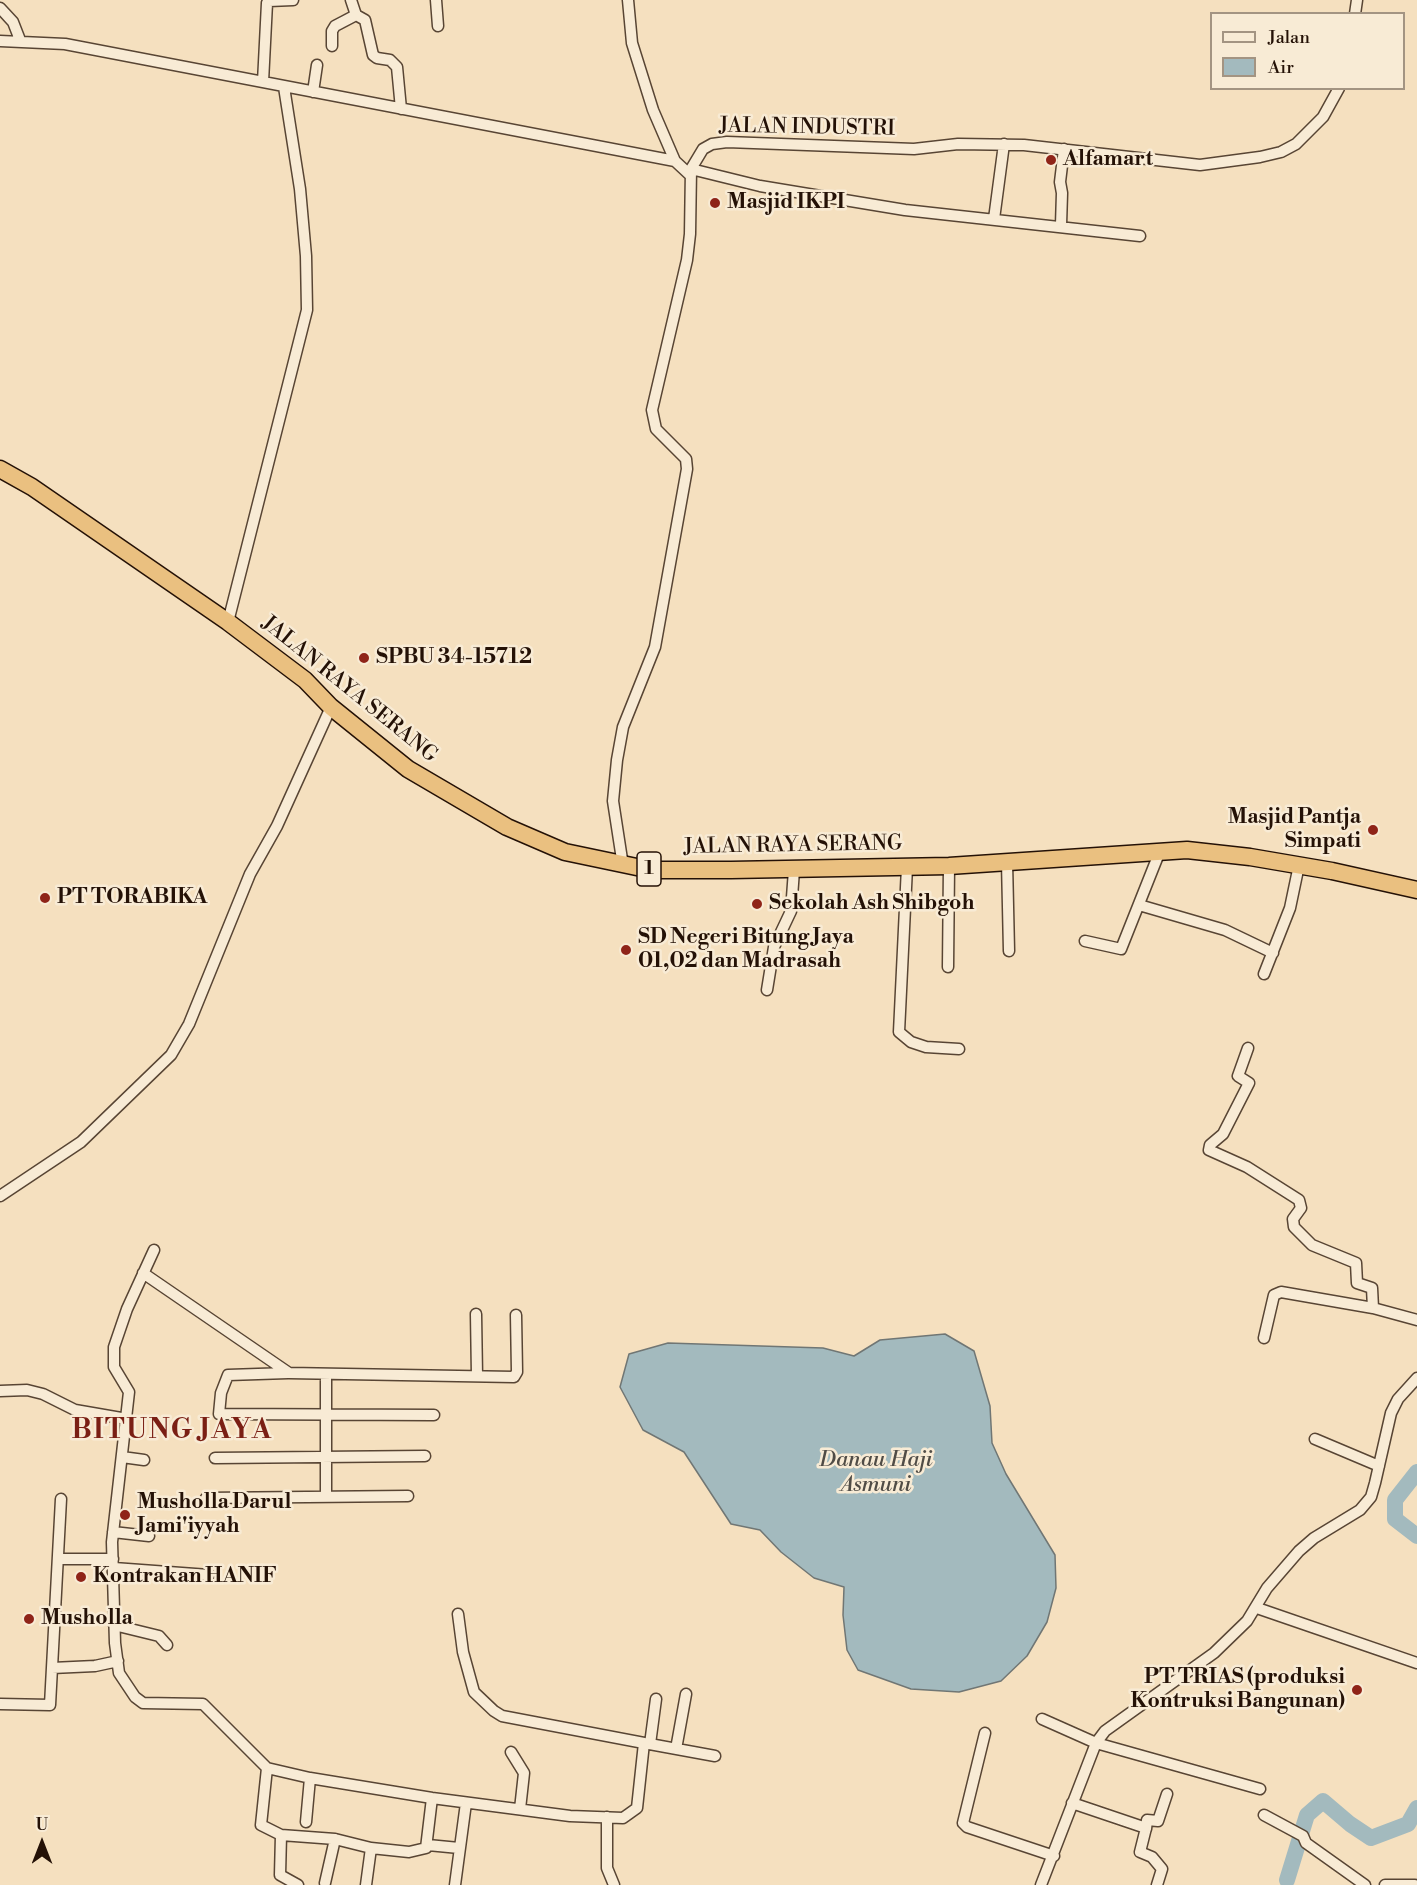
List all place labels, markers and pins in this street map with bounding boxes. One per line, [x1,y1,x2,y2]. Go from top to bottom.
place label: Alfamart [1063,147,1153,173]
marker: Alfamart [1044,153,1058,167]
place label: Masjid IKPI [727,190,845,216]
marker: Masjid IKPI [708,196,722,210]
place label: SPBU 34-15712 [376,645,532,671]
marker: SPBU 34-15712 [357,651,371,665]
place label: Masjid Pantja Simpati [1228,805,1361,855]
marker: Masjid Pantja Simpati [1366,823,1380,837]
place label: PT TORABIKA [57,885,207,911]
marker: PT TORABIKA [38,891,52,905]
place label: Sekolah Ash Shibgoh [769,891,974,917]
marker: Sekolah Ash Shibgoh [750,897,764,911]
place label: SD Negeri Bitung Jaya 01,02 dan Madrasah [638,925,854,975]
marker: SD Negeri Bitung Jaya 01,02 dan Madrasah [619,943,633,957]
place label: Musholla Darul Jami'iyyah [137,1490,291,1540]
marker: Musholla Darul Jami'iyyah [118,1508,132,1522]
place label: Kontrakan HANIF [93,1564,277,1590]
marker: Kontrakan HANIF [74,1570,88,1584]
place label: Musholla [41,1606,133,1632]
marker: Musholla [22,1612,36,1626]
place label: PT TRIAS (produksi Kontruksi Bangunan) [1131,1665,1345,1715]
marker: PT TRIAS (produksi Kontruksi Bangunan) [1350,1683,1364,1697]

